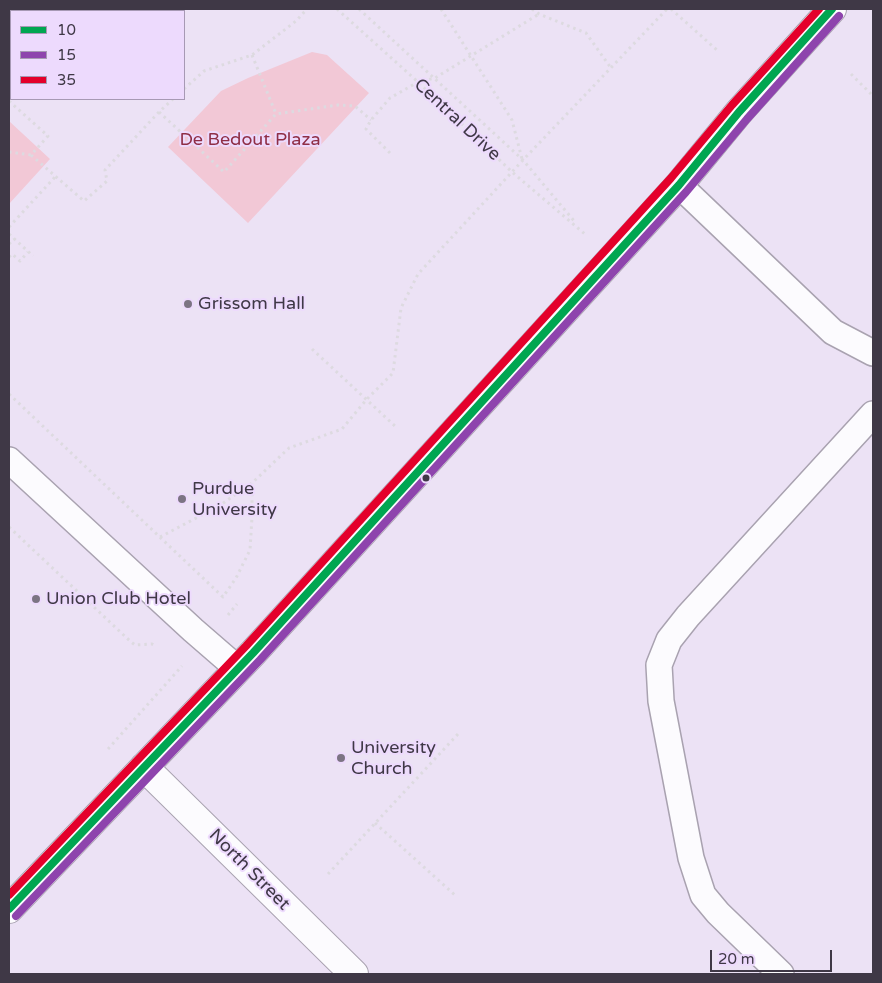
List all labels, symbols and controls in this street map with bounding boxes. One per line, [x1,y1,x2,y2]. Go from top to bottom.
legend [10,10,185,100]
text: 10 [57,21,76,39]
text: 15 [57,46,76,64]
text: 35 [57,71,76,89]
street label: Central Drive [409,74,505,166]
park label: De Bedout Plaza [179,129,321,151]
place label: Grissom Hall [198,293,305,315]
marker: Grissom Hall [182,298,194,310]
unlabelled marker [421,473,431,483]
place label: Purdue University [192,478,277,520]
marker: Purdue University [176,493,188,505]
place label: Union Club Hotel [46,588,191,610]
marker: Union Club Hotel [30,593,42,605]
place label: University Church [351,737,436,780]
marker: University Church [335,752,347,764]
street label: North Street [204,825,294,915]
scale bar [712,940,834,972]
text: 20 m [718,950,755,968]

